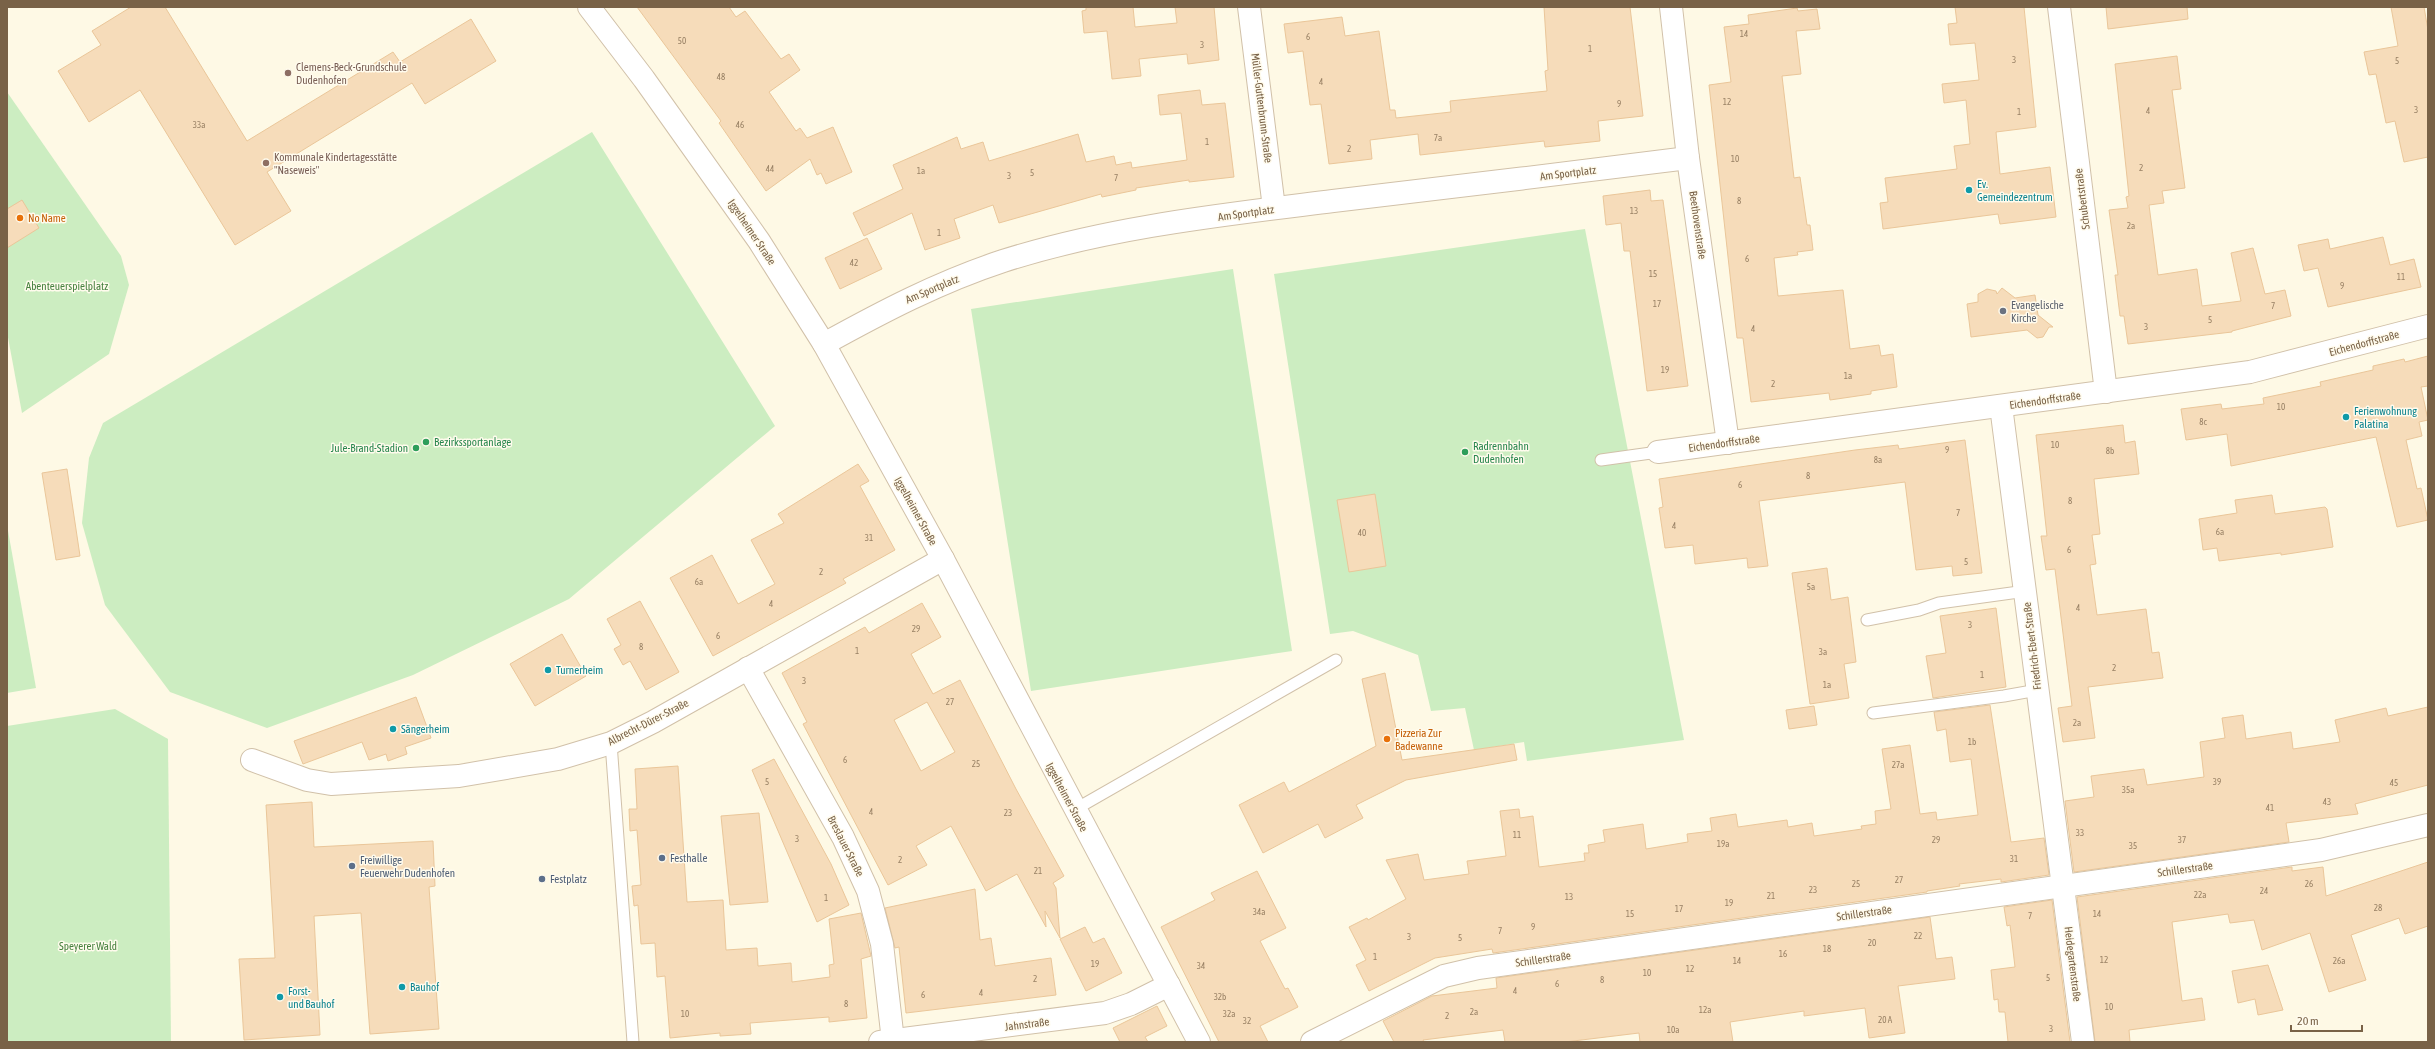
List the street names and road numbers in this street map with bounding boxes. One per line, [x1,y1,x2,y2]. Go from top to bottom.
street label: Müller-Guttenbrunn-Straße [1249,52,1275,164]
street label: Am Sportplatz [1539,164,1597,182]
street label: Schubertstraße [2072,168,2092,230]
street label: Beethovenstraße [1687,190,1709,260]
street label: Iggelheimer Straße [726,197,778,267]
street label: Am Sportplatz [1217,203,1275,223]
street label: Am Sportplatz [904,272,960,306]
street label: Eichendorffstraße [2328,328,2400,358]
street label: Eichendorffstraße [2009,389,2081,411]
street label: Eichendorffstraße [1688,432,1760,454]
street label: Iggelheimer Straße [892,475,940,547]
street label: Friedrich-Ebert-Straße [2021,602,2043,690]
street label: Albrecht-Dürer-Straße [606,696,690,748]
street label: Iggelheimer Straße [1044,760,1090,834]
street label: Breslauer Straße [826,814,866,878]
street label: Schillerstraße [2156,859,2214,879]
street label: Schillerstraße [1835,903,1893,923]
street label: Heidegartenstraße [2062,926,2084,1002]
street label: Schillerstraße [1514,949,1572,969]
street label: Jahnstraße [1004,1015,1050,1033]

